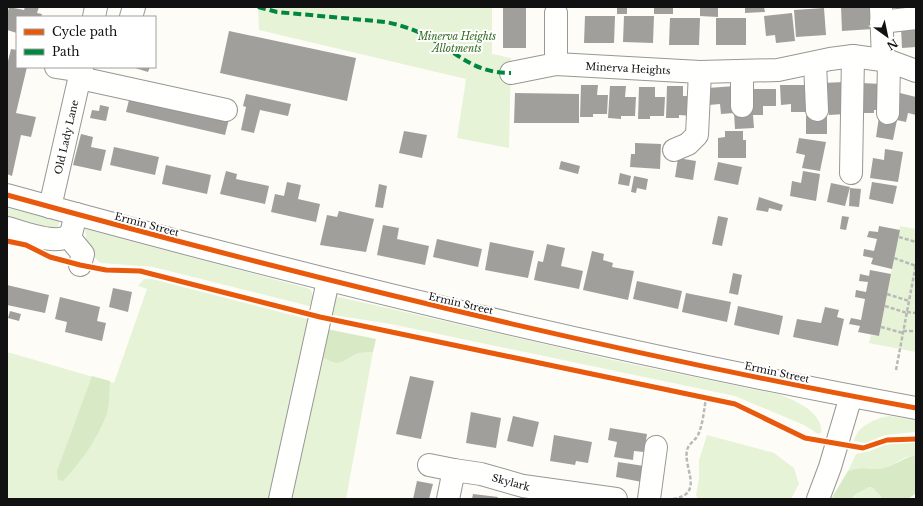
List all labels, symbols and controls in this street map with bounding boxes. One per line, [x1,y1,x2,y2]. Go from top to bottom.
legend [16,16,156,68]
north arrow [867,16,907,56]
text: Cycle path [52,24,117,39]
park label: Minerva Heights Allotments [417,30,496,55]
text: N [884,36,901,53]
text: Path [52,44,80,59]
street label: Minerva Heights [585,60,671,77]
street label: Old Lady Lane [52,98,81,176]
street label: Ermin Street [113,210,181,239]
street label: Ermin Street [427,290,495,317]
street label: Ermin Street [743,359,811,386]
street label: Skylark [491,471,532,494]

